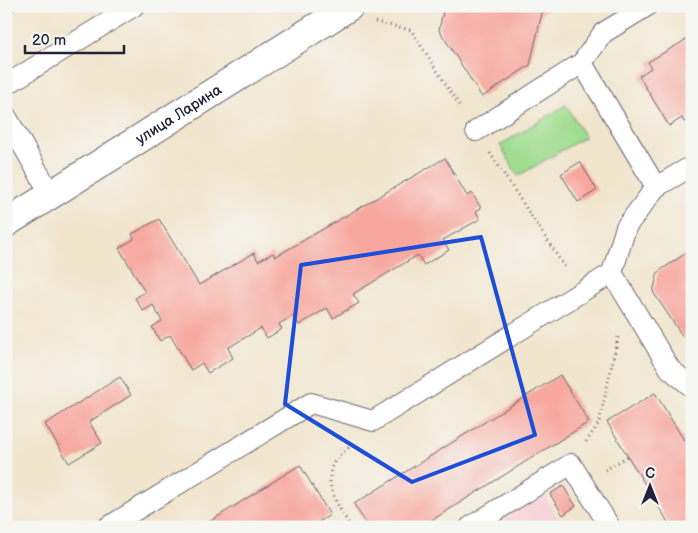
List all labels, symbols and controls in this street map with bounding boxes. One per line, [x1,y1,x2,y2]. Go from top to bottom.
scale bar [25,22,124,54]
text: 20 m [32,31,66,50]
street label: улица Ларина [132,80,225,148]
north arrow [626,460,676,510]
text: С [645,465,655,482]

